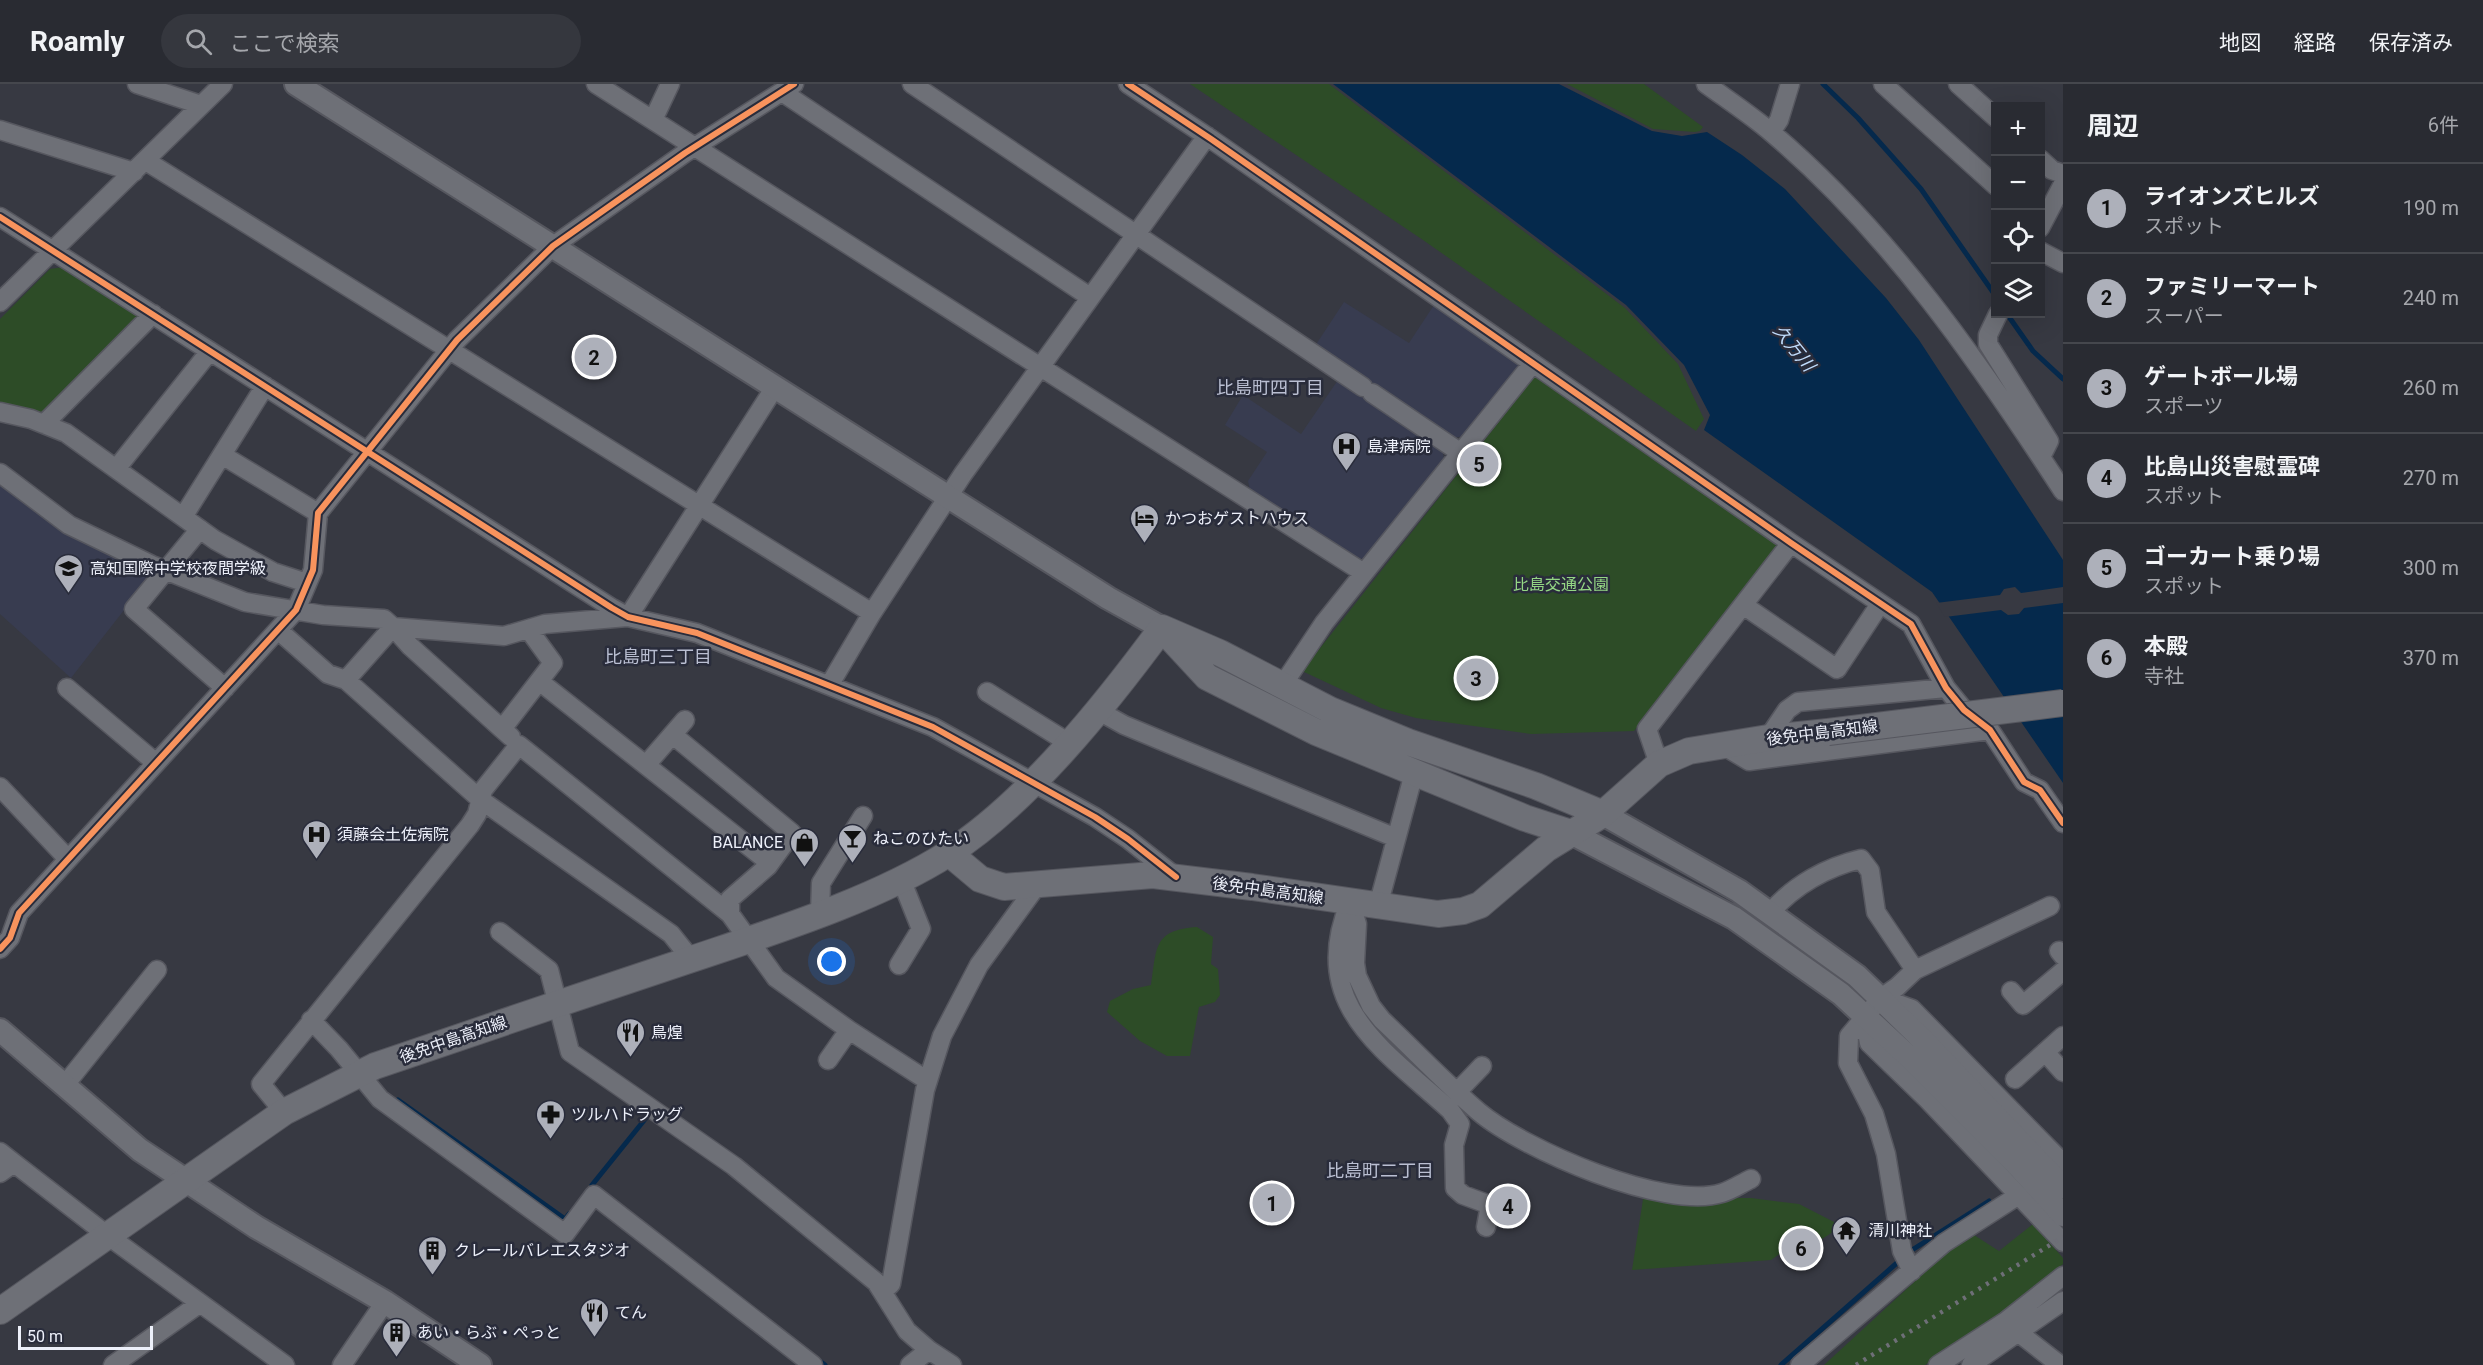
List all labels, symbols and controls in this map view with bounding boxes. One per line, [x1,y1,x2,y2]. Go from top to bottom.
search box [161,14,581,68]
text: Roamly [30,25,125,58]
icon: search [182,25,215,58]
text: ここで検索 [230,31,340,56]
text: 地図 [2219,31,2261,55]
text: 経路 [2294,31,2336,55]
text: 保存済み [2369,31,2453,55]
map controls [1991,102,2045,318]
button: + [1991,102,2045,156]
text: 周辺 [2087,111,2139,141]
text: 6件 [2428,113,2459,137]
button: − [1991,156,2045,210]
text: ライオンズヒルズ [2144,184,2320,209]
text: 1 [2101,196,2112,220]
text: 190 m [2403,196,2459,220]
button: locate [1991,210,2045,264]
text: スポット [2144,214,2224,238]
button: layers [1991,264,2045,318]
text: ファミリーマート [2144,274,2320,299]
text: 2 [2101,286,2112,310]
text: 240 m [2403,286,2459,310]
text: スーパー [2144,304,2224,328]
water label: 久万川 [1769,320,1821,377]
pin: 2 [574,334,614,380]
text: ゲートボール場 [2144,364,2298,389]
text: 3 [2101,376,2112,400]
text: 260 m [2403,376,2459,400]
district label: 比島町四丁目 [1216,377,1324,398]
text: スポーツ [2144,394,2224,418]
hospital icon: 島津病院 [1330,430,1362,472]
place label: 島津病院 [1367,437,1431,456]
pin: 5 [1460,442,1498,487]
text: 比島山災害慰霊碑 [2144,454,2320,479]
text: 4 [2101,466,2112,490]
text: 270 m [2403,466,2459,490]
text: スポット [2144,484,2224,508]
hotel icon: かつおゲストハウス [1128,502,1160,544]
place label: かつおゲストハウス [1165,509,1309,528]
text: ゴーカート乗り場 [2144,544,2320,569]
school or university icon: 高知国際中学校夜間学級 [53,552,85,594]
text: 5 [2101,556,2112,580]
text: 300 m [2403,556,2459,580]
place label: 高知国際中学校夜間学級 [90,559,266,578]
text: スポット [2144,574,2224,598]
park label: 比島交通公園 [1513,575,1609,594]
text: 本殿 [2144,634,2188,659]
district label: 比島町三丁目 [604,646,712,667]
text: 6 [2101,646,2112,670]
text: 370 m [2403,646,2459,670]
pin: 3 [1456,656,1496,700]
text: 寺社 [2144,664,2184,688]
street label: 後免中島高知線 [1765,716,1879,749]
hospital icon: 須藤会土佐病院 [300,818,332,860]
bar icon: ねこのひたい [836,822,868,864]
place label: 須藤会土佐病院 [337,825,449,844]
shop icon: BALANCE [788,826,820,868]
place label: ねこのひたい [873,829,969,848]
place label: BALANCE [712,833,783,852]
street label: 後免中島高知線 [1211,873,1325,908]
your location [817,947,846,976]
street label: 後免中島高知線 [397,1012,509,1067]
restaurant icon: 鳥煌 [614,1016,646,1058]
place label: 鳥煌 [651,1023,683,1042]
pharmacy icon: ツルハドラッグ [534,1098,566,1140]
place label: ツルハドラッグ [571,1105,683,1124]
district label: 比島町二丁目 [1326,1160,1434,1181]
pin: 1 [1252,1180,1292,1226]
pin: 4 [1488,1184,1528,1228]
temple icon: 清川神社 [1831,1214,1863,1256]
place label: 清川神社 [1868,1221,1932,1240]
pin: 6 [1782,1226,1820,1270]
building icon: クレールバレエスタジオ [417,1234,449,1276]
place label: クレールバレエスタジオ [454,1241,630,1260]
restaurant icon: てん [578,1296,610,1338]
place label: てん [615,1303,647,1322]
building icon: あい・らぶ・ぺっと [380,1316,412,1358]
scale bar [18,1323,153,1350]
place label: あい・らぶ・ぺっと [417,1323,561,1342]
text: 50 m [27,1327,63,1346]

